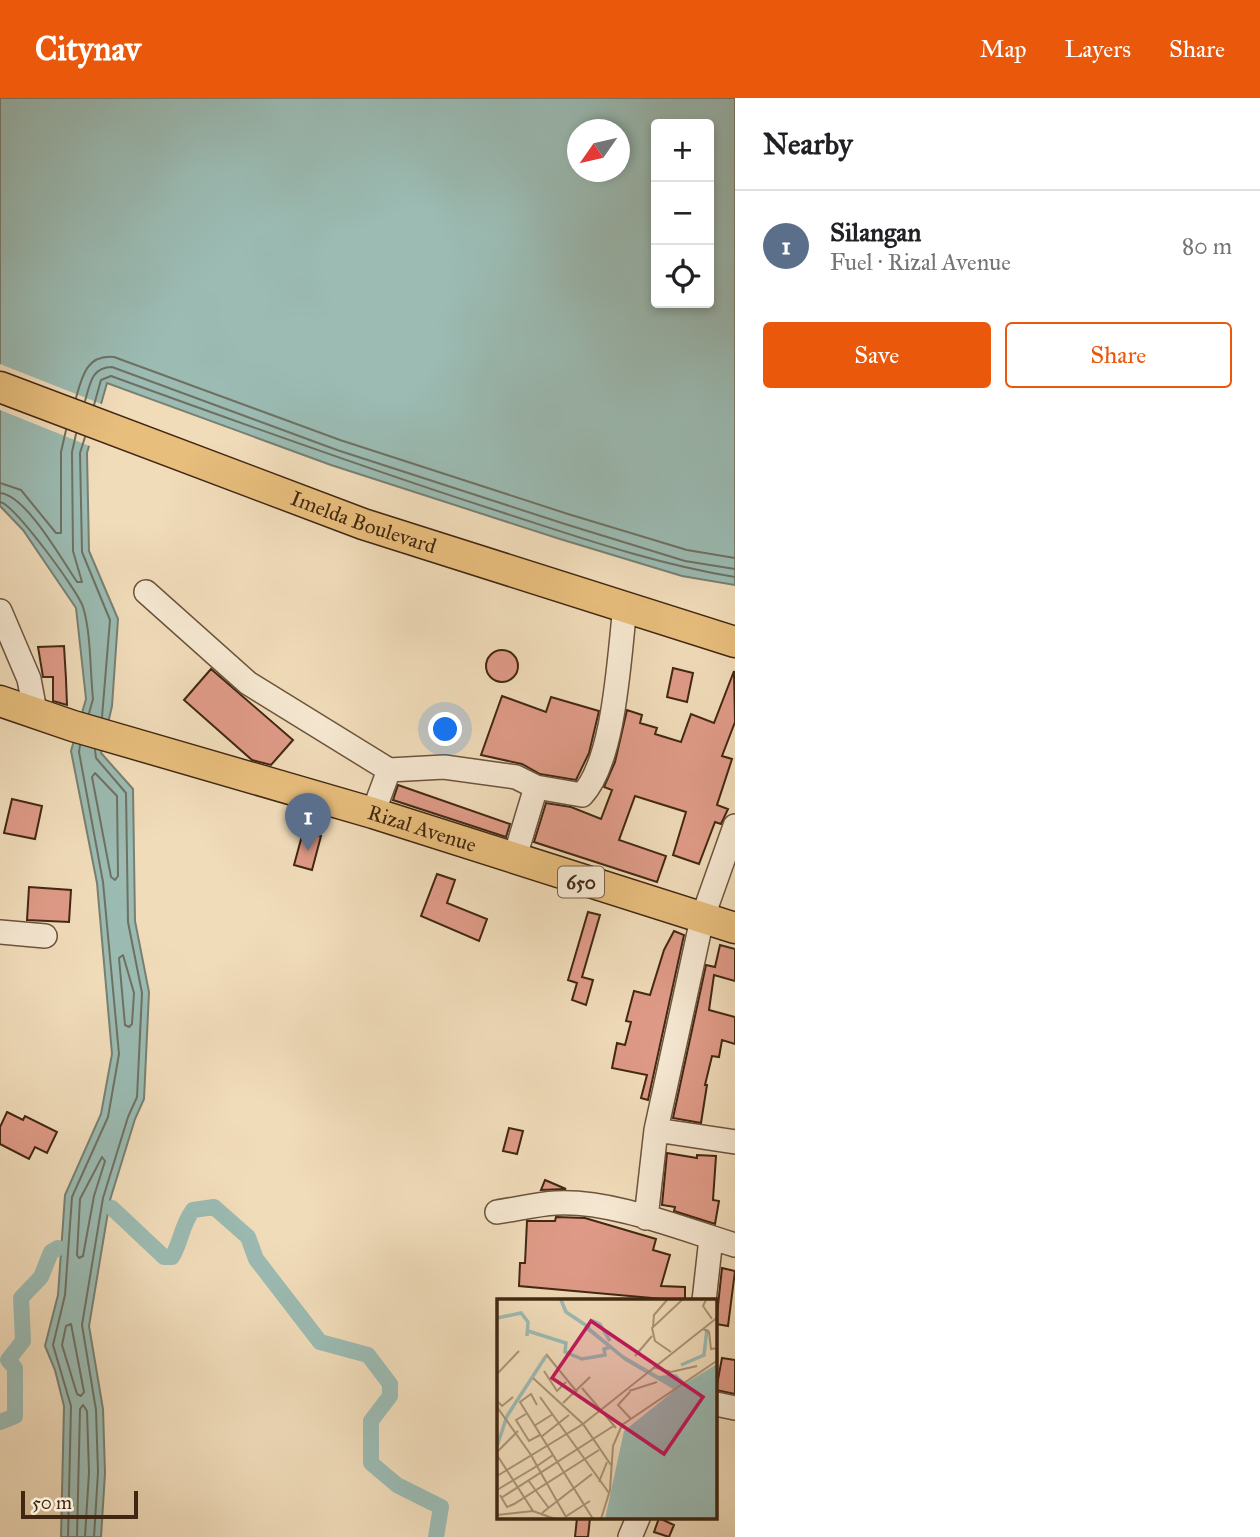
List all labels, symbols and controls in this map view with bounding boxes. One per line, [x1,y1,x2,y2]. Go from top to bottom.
text: Citynav [35,29,141,69]
text: Map [980,34,1027,64]
text: Layers [1065,34,1131,64]
text: Share [1169,34,1225,64]
north arrow [567,119,630,182]
map controls [651,119,714,308]
button: + [651,119,714,182]
text: Nearby [763,126,853,162]
button: − [651,182,714,245]
text: Silangan [830,216,921,248]
text: 1 [781,232,791,260]
text: 80 m [1182,232,1232,260]
button: locate [651,245,714,308]
text: Fuel · Rizal Avenue [830,248,1011,276]
button: Save [763,322,991,388]
button: Share [1005,322,1232,388]
street label: Imelda Boulevard [287,485,440,560]
your location [428,712,462,746]
pin: 1 [285,793,331,851]
street label: Rizal Avenue [365,799,480,858]
road number: 650 [558,866,604,898]
inset map [497,1299,718,1520]
scale bar [21,1488,138,1520]
text: 50 m [32,1491,72,1514]

